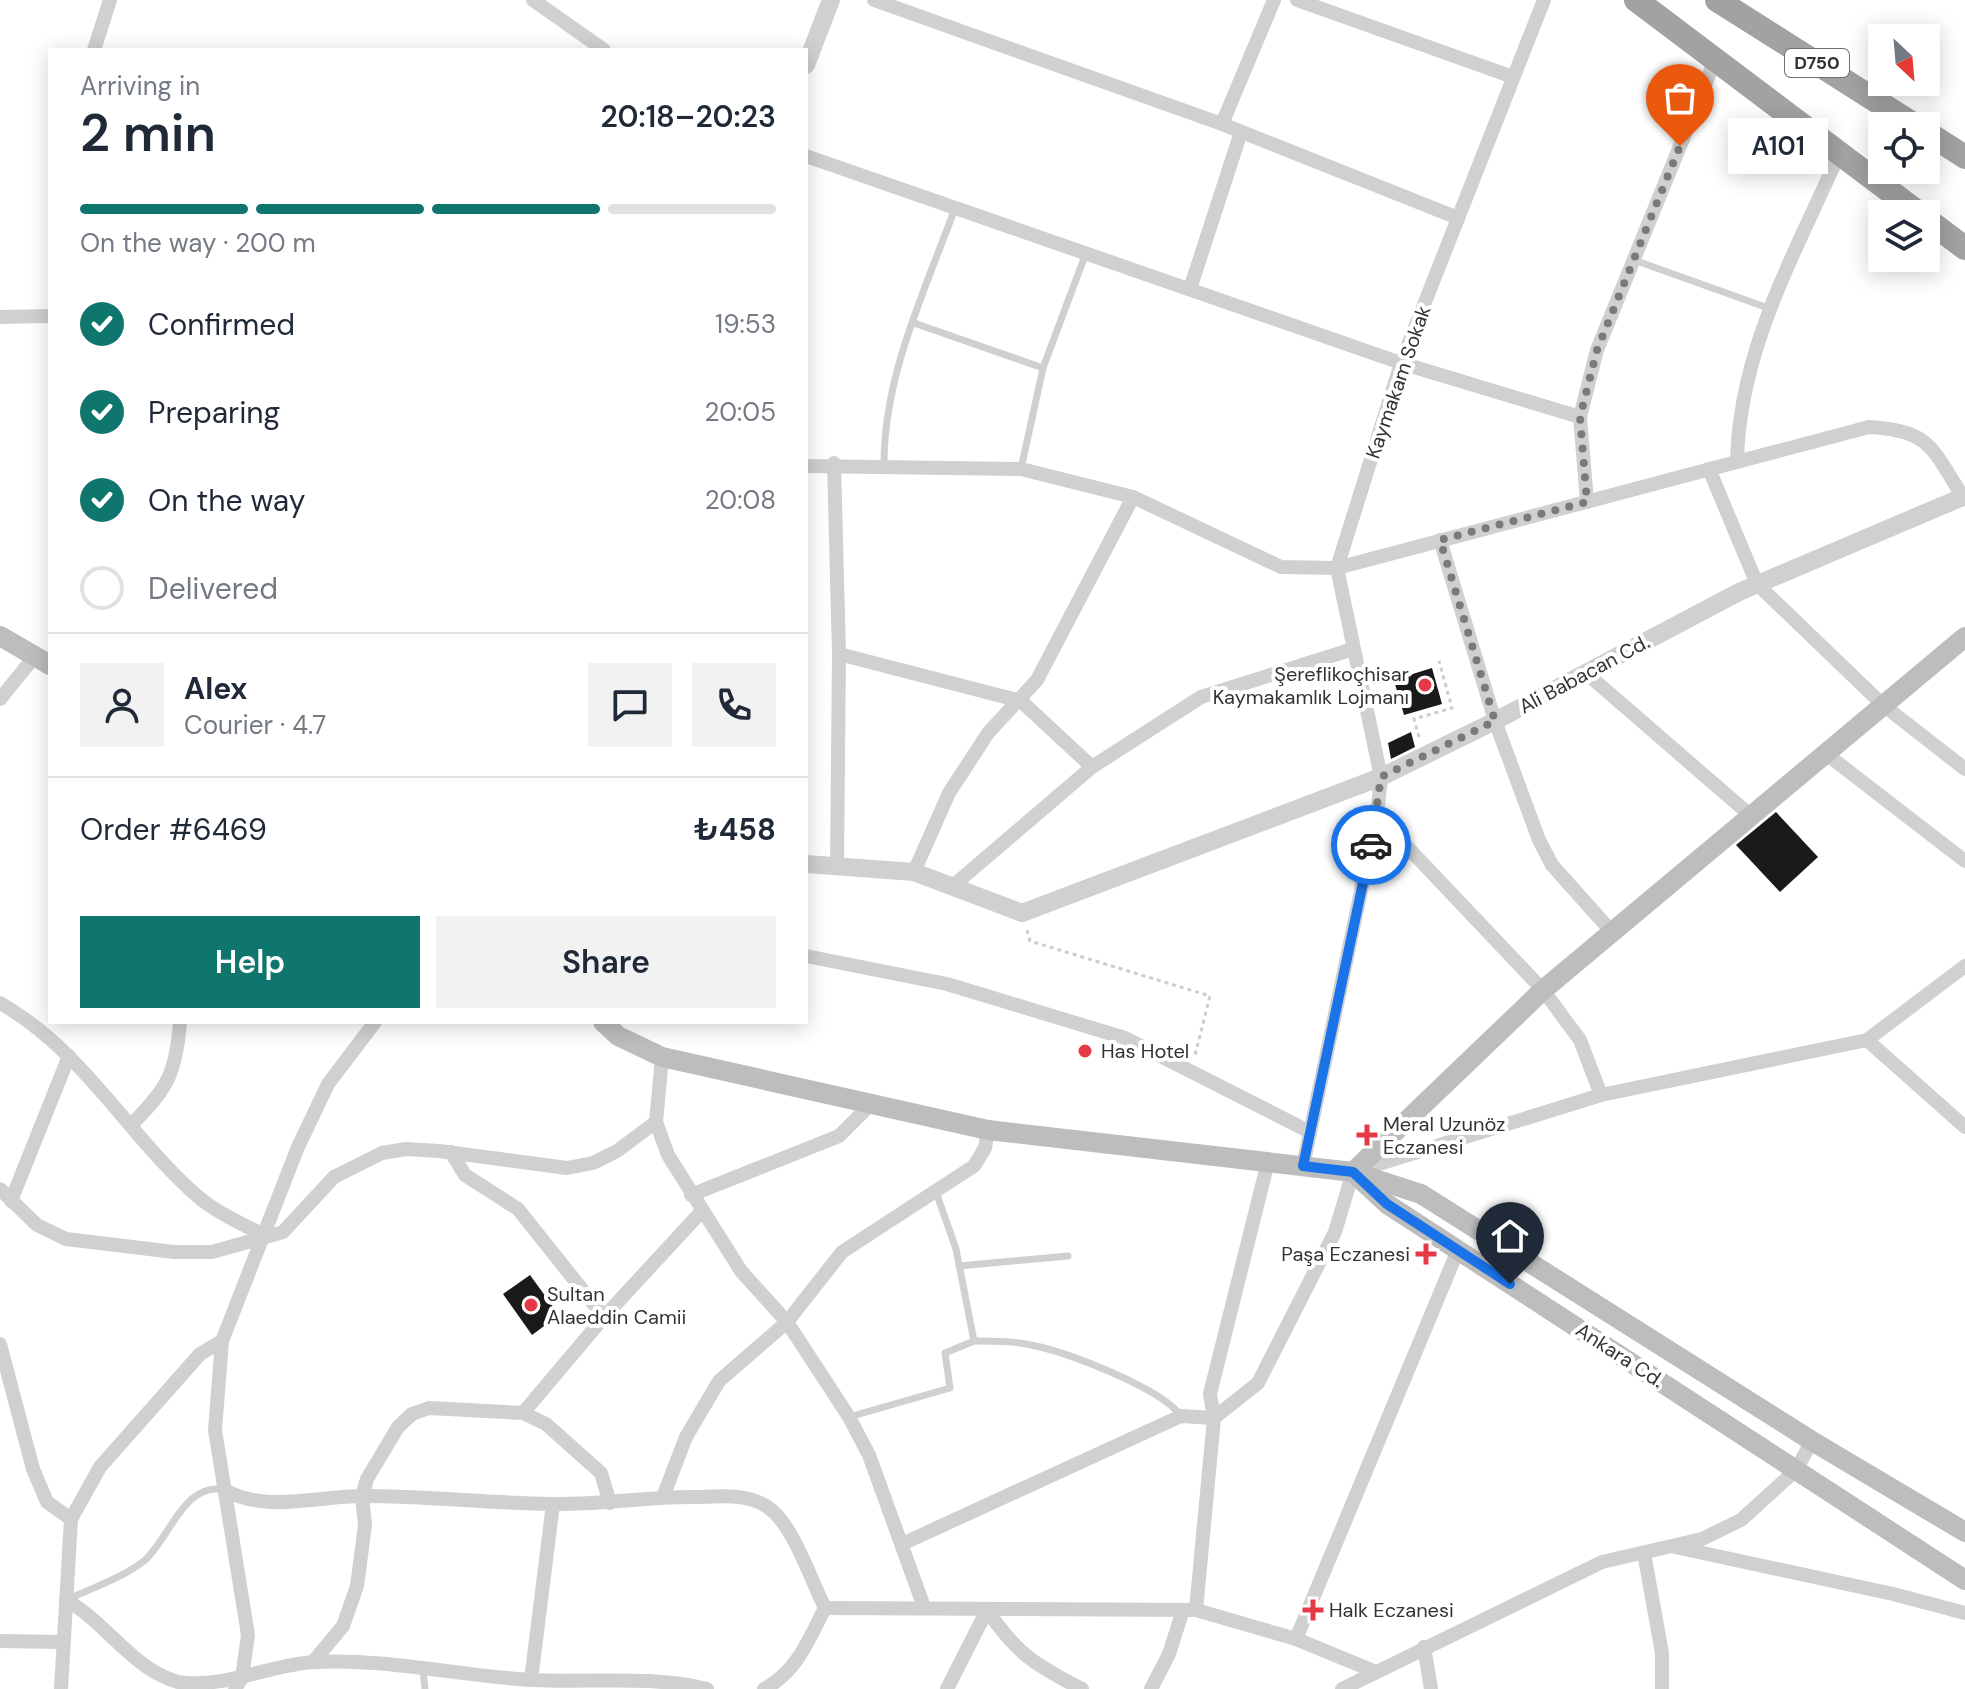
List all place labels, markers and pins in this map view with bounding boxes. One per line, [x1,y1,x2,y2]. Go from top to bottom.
pin [1646,64,1714,146]
callout: A101 [1728,118,1828,174]
place label: Şereflikoçhisar Kaymakamlık Lojmanı [1213,661,1409,710]
marker: Şereflikoçhisar Kaymakamlık Lojmanı [1416,676,1434,694]
place label: Has Hotel [1101,1038,1189,1064]
marker: Has Hotel [1076,1042,1094,1060]
place label: Meral Uzunöz Eczanesi [1383,1111,1505,1160]
marker: Meral Uzunöz Eczanesi [1358,1126,1376,1144]
pin [1476,1202,1544,1284]
place label: Paşa Eczanesi [1281,1241,1410,1267]
marker: Paşa Eczanesi [1417,1245,1435,1263]
place label: Sultan Alaeddin Camii [547,1281,686,1330]
marker: Sultan Alaeddin Camii [522,1296,540,1314]
place label: Halk Eczanesi [1329,1597,1454,1623]
marker: Halk Eczanesi [1304,1601,1322,1619]

